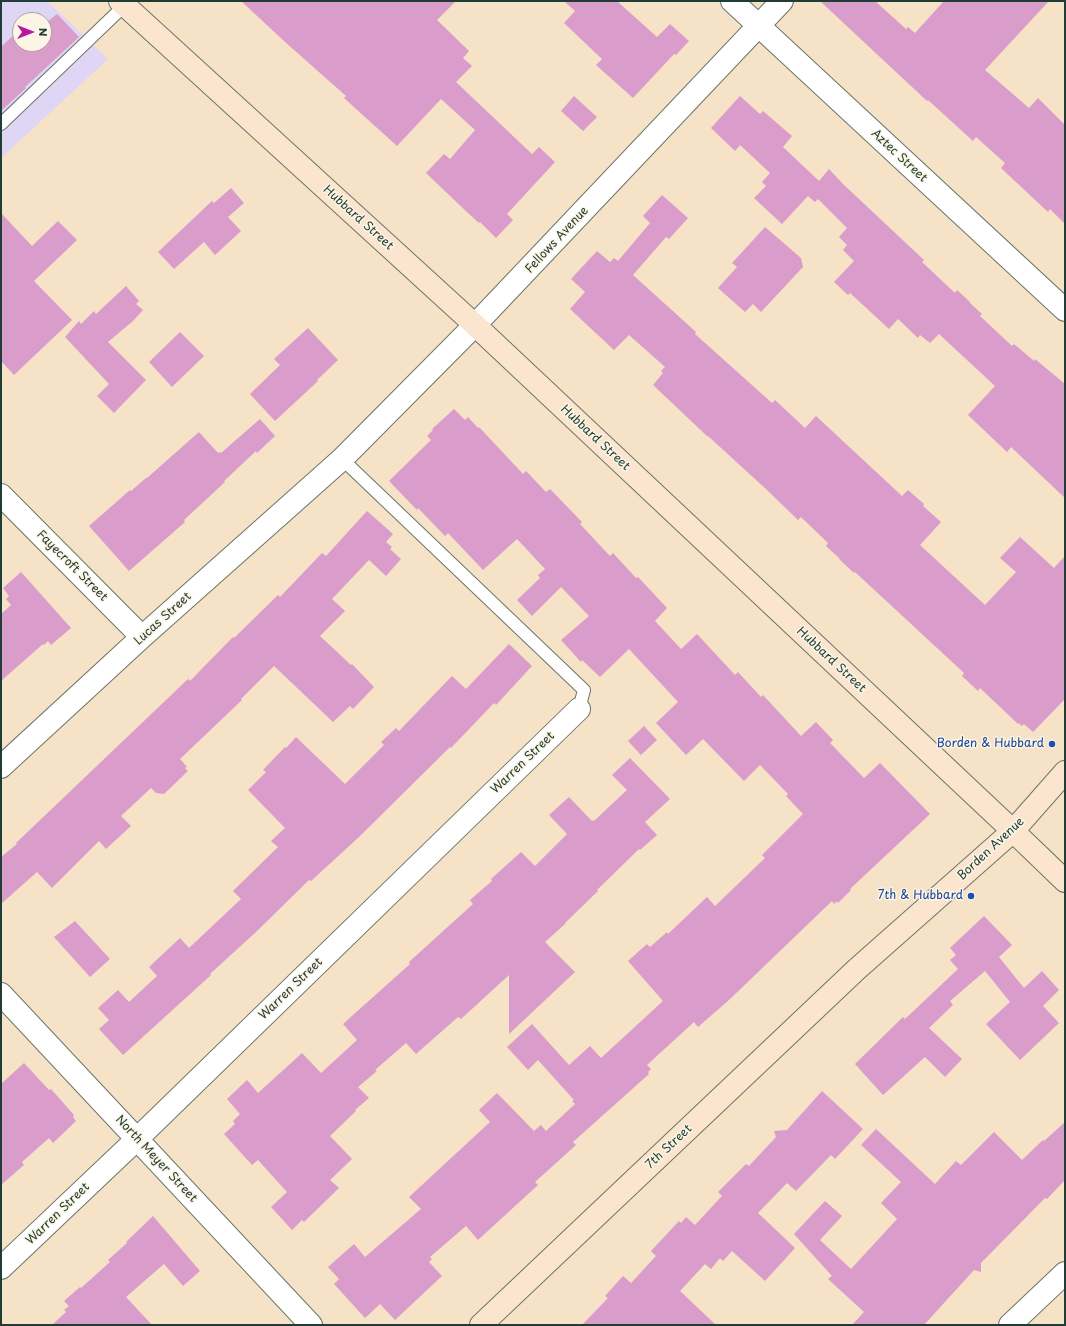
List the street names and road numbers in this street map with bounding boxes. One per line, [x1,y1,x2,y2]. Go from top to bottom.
street label: Aztec Street [868,126,930,186]
street label: Hubbard Street [320,183,396,253]
street label: Fellows Avenue [522,204,592,276]
street label: Hubbard Street [557,402,633,474]
street label: Fayecroft Street [34,528,110,604]
street label: Lucas Street [131,590,195,648]
street label: Hubbard Street [793,624,869,696]
street label: Warren Street [488,729,558,797]
street label: Borden Avenue [955,815,1027,883]
street label: Warren Street [256,955,326,1023]
street label: North Meyer Street [112,1113,200,1205]
street label: 7th Street [643,1122,695,1172]
street label: Warren Street [23,1180,93,1248]

